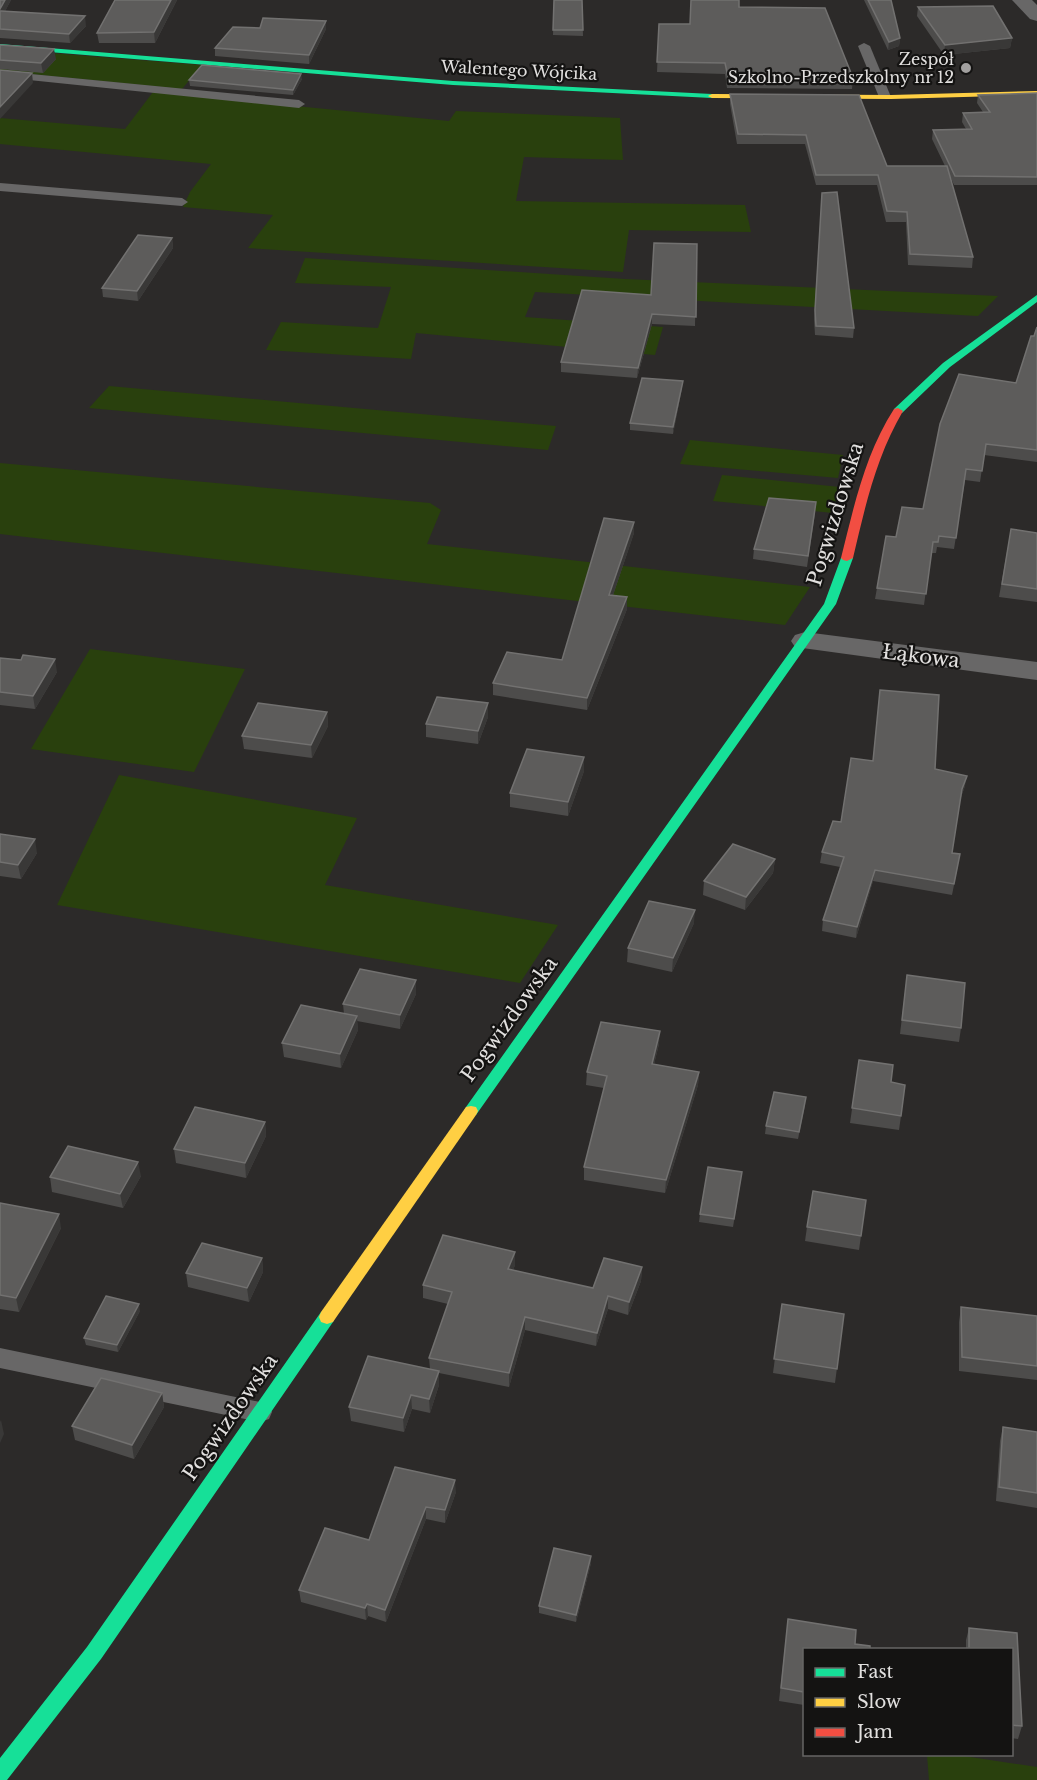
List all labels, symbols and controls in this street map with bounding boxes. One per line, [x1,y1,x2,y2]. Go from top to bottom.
place label: Zespół Szkolno-Przedszkolny nr 12 [728,49,954,87]
street label: Walentego Wójcika [439,56,598,84]
marker: Zespół Szkolno-Przedszkolny nr 12 [959,61,973,75]
street label: Pogwizdowska [802,439,868,589]
street label: Łąkowa [881,639,962,673]
street label: Pogwizdowska [456,951,563,1086]
street label: Pogwizdowska [178,1348,283,1485]
legend [803,1648,1013,1756]
text: Fast [857,1661,894,1683]
text: Slow [857,1691,902,1713]
text: Jam [855,1721,893,1743]

